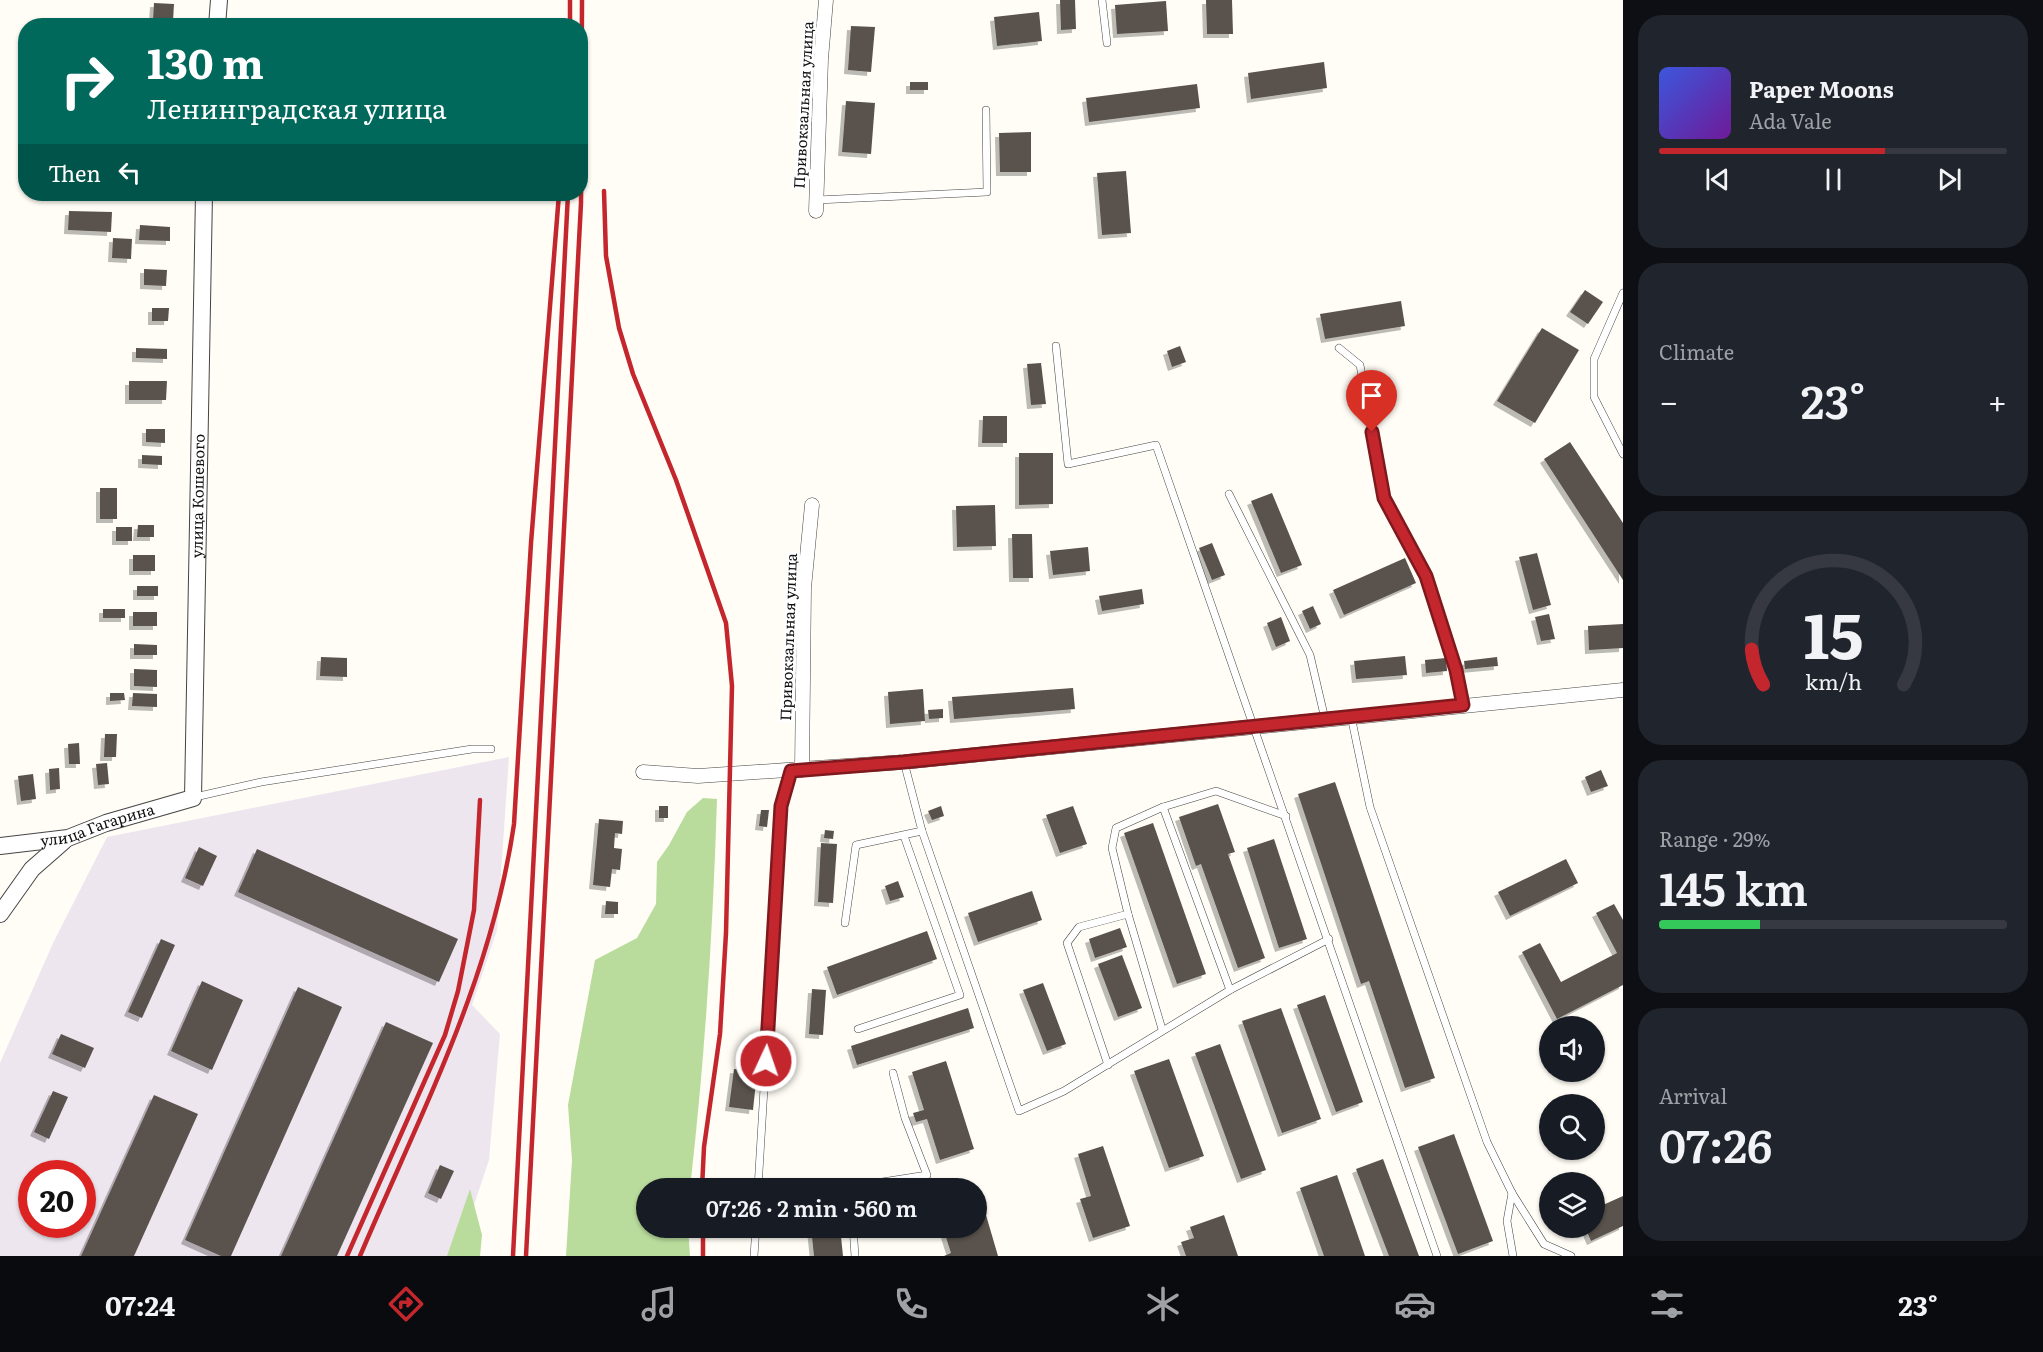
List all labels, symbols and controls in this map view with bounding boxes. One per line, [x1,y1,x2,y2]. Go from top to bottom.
street label: Привокзальная улица [787,20,818,189]
text: 130 m [147,30,264,92]
icon: right [48,42,126,120]
text: Paper Moons [1749,72,1894,105]
text: Ленинградская улица [147,87,447,127]
text: Ada Vale [1749,105,1832,135]
text: Then [48,156,101,189]
icon: left [113,156,146,189]
icon: previous [1701,163,1734,196]
icon: pause [1817,163,1850,196]
icon: next [1933,163,1966,196]
text: Climate [1659,336,1734,366]
text: 23° [1801,366,1865,433]
pin [1346,370,1397,432]
text: − [1659,375,1678,424]
text: + [1988,375,2007,424]
icon: arrive [1355,379,1388,412]
street label: улица Кошевого [184,433,210,558]
street label: Привокзальная улица [773,552,802,721]
text: 15 [1803,586,1863,678]
text: km/h [1804,665,1862,697]
street label: улица Гагарина [39,796,158,851]
text: Range · 29% [1659,823,1770,853]
text: 145 km [1659,853,1808,920]
map controls [1539,1016,1605,1238]
button: sound [1539,1016,1605,1082]
position arrow [734,1029,798,1093]
text: Arrival [1659,1080,1727,1110]
button: search [1539,1094,1605,1160]
text: 07:26 [1659,1110,1772,1177]
speed limit sign: 20 [18,1160,96,1238]
button: layers [1539,1172,1605,1238]
text: 07:26 · 2 min · 560 m [706,1191,917,1224]
icon: directions [385,1283,427,1325]
icon: music [638,1283,680,1325]
icon: phone [890,1283,932,1325]
icon: climate [1142,1283,1184,1325]
icon: car [1394,1283,1436,1325]
icon: filters [1646,1283,1688,1325]
text: 07:24 [105,1284,175,1324]
text: 23° [1898,1284,1938,1324]

